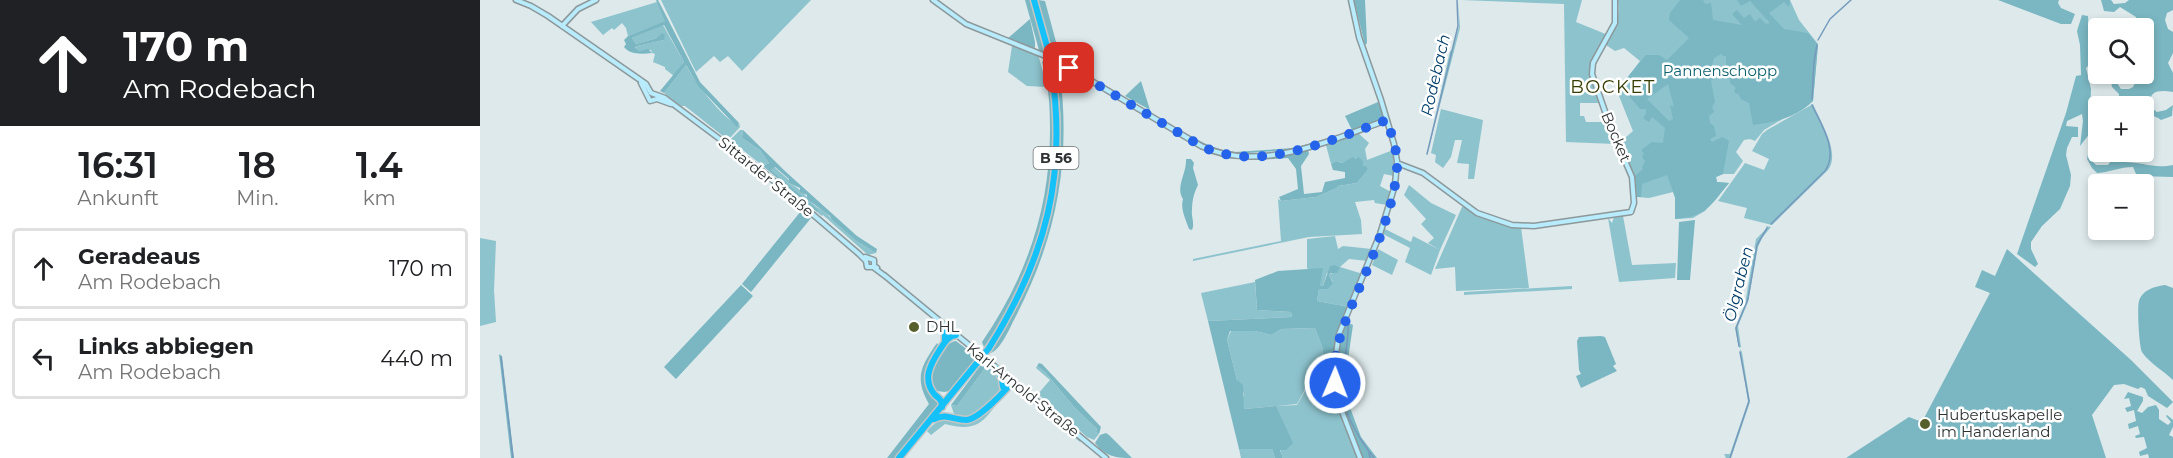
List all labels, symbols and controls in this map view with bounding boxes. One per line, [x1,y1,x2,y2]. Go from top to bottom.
map controls [2088,18,2154,240]
button: search [2088,18,2154,84]
text: 170 m [123,20,249,72]
icon: ahead [24,24,102,102]
water label: Rodebach [1417,32,1454,118]
pin [1043,42,1094,93]
icon: arrive [1052,51,1085,84]
park label: Pannenschopp [1663,61,1777,80]
text: Am Rodebach [123,72,317,105]
district label: BOCKET [1570,76,1656,98]
button: + [2088,96,2154,162]
street label: Bocket [1597,109,1636,165]
street label: Sittarder Straße [715,132,818,221]
text: 16:31 [78,143,158,187]
text: 18 [239,143,276,187]
text: 1.4 [356,143,403,187]
road number: B 56 [1034,147,1078,169]
button: − [2088,174,2154,240]
text: Ankunft [77,186,159,210]
text: Min. [236,186,278,210]
text: km [363,186,396,210]
text: Geradeaus [78,243,200,270]
water label: Ölgraben [1719,244,1757,324]
icon: ahead [27,252,60,285]
text: 170 m [389,255,453,282]
text: Am Rodebach [78,270,221,294]
place label: DHL [926,317,960,336]
marker: DHL [907,320,921,334]
text: Links abbiegen [78,333,254,360]
street label: Karl-Arnold-Straße [963,338,1083,441]
icon: left [27,342,60,375]
text: 440 m [380,345,453,372]
position arrow [1303,351,1367,415]
text: Am Rodebach [78,360,221,384]
place label: Hubertuskapelle im Handerland [1937,405,2062,441]
marker: Hubertuskapelle im Handerland [1918,417,1932,431]

